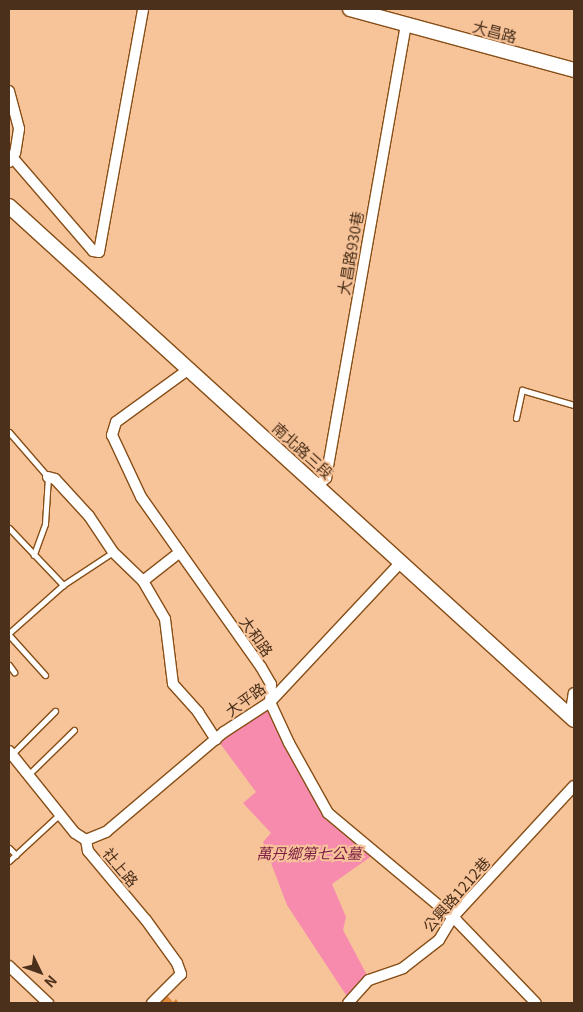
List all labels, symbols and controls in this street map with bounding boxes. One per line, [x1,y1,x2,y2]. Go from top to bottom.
street label: 大昌路 [471,16,519,46]
street label: 大昌路930巷 [334,210,366,296]
street label: 南北路三段 [269,418,337,482]
street label: 大和路 [237,612,277,660]
street label: 大平路 [222,678,268,720]
street label: 社上路 [100,844,142,890]
park label: 萬丹鄉第七公墓 [257,844,361,862]
street label: 公興路1212巷 [419,853,493,935]
north arrow [15,947,65,997]
text: N [40,971,62,993]

